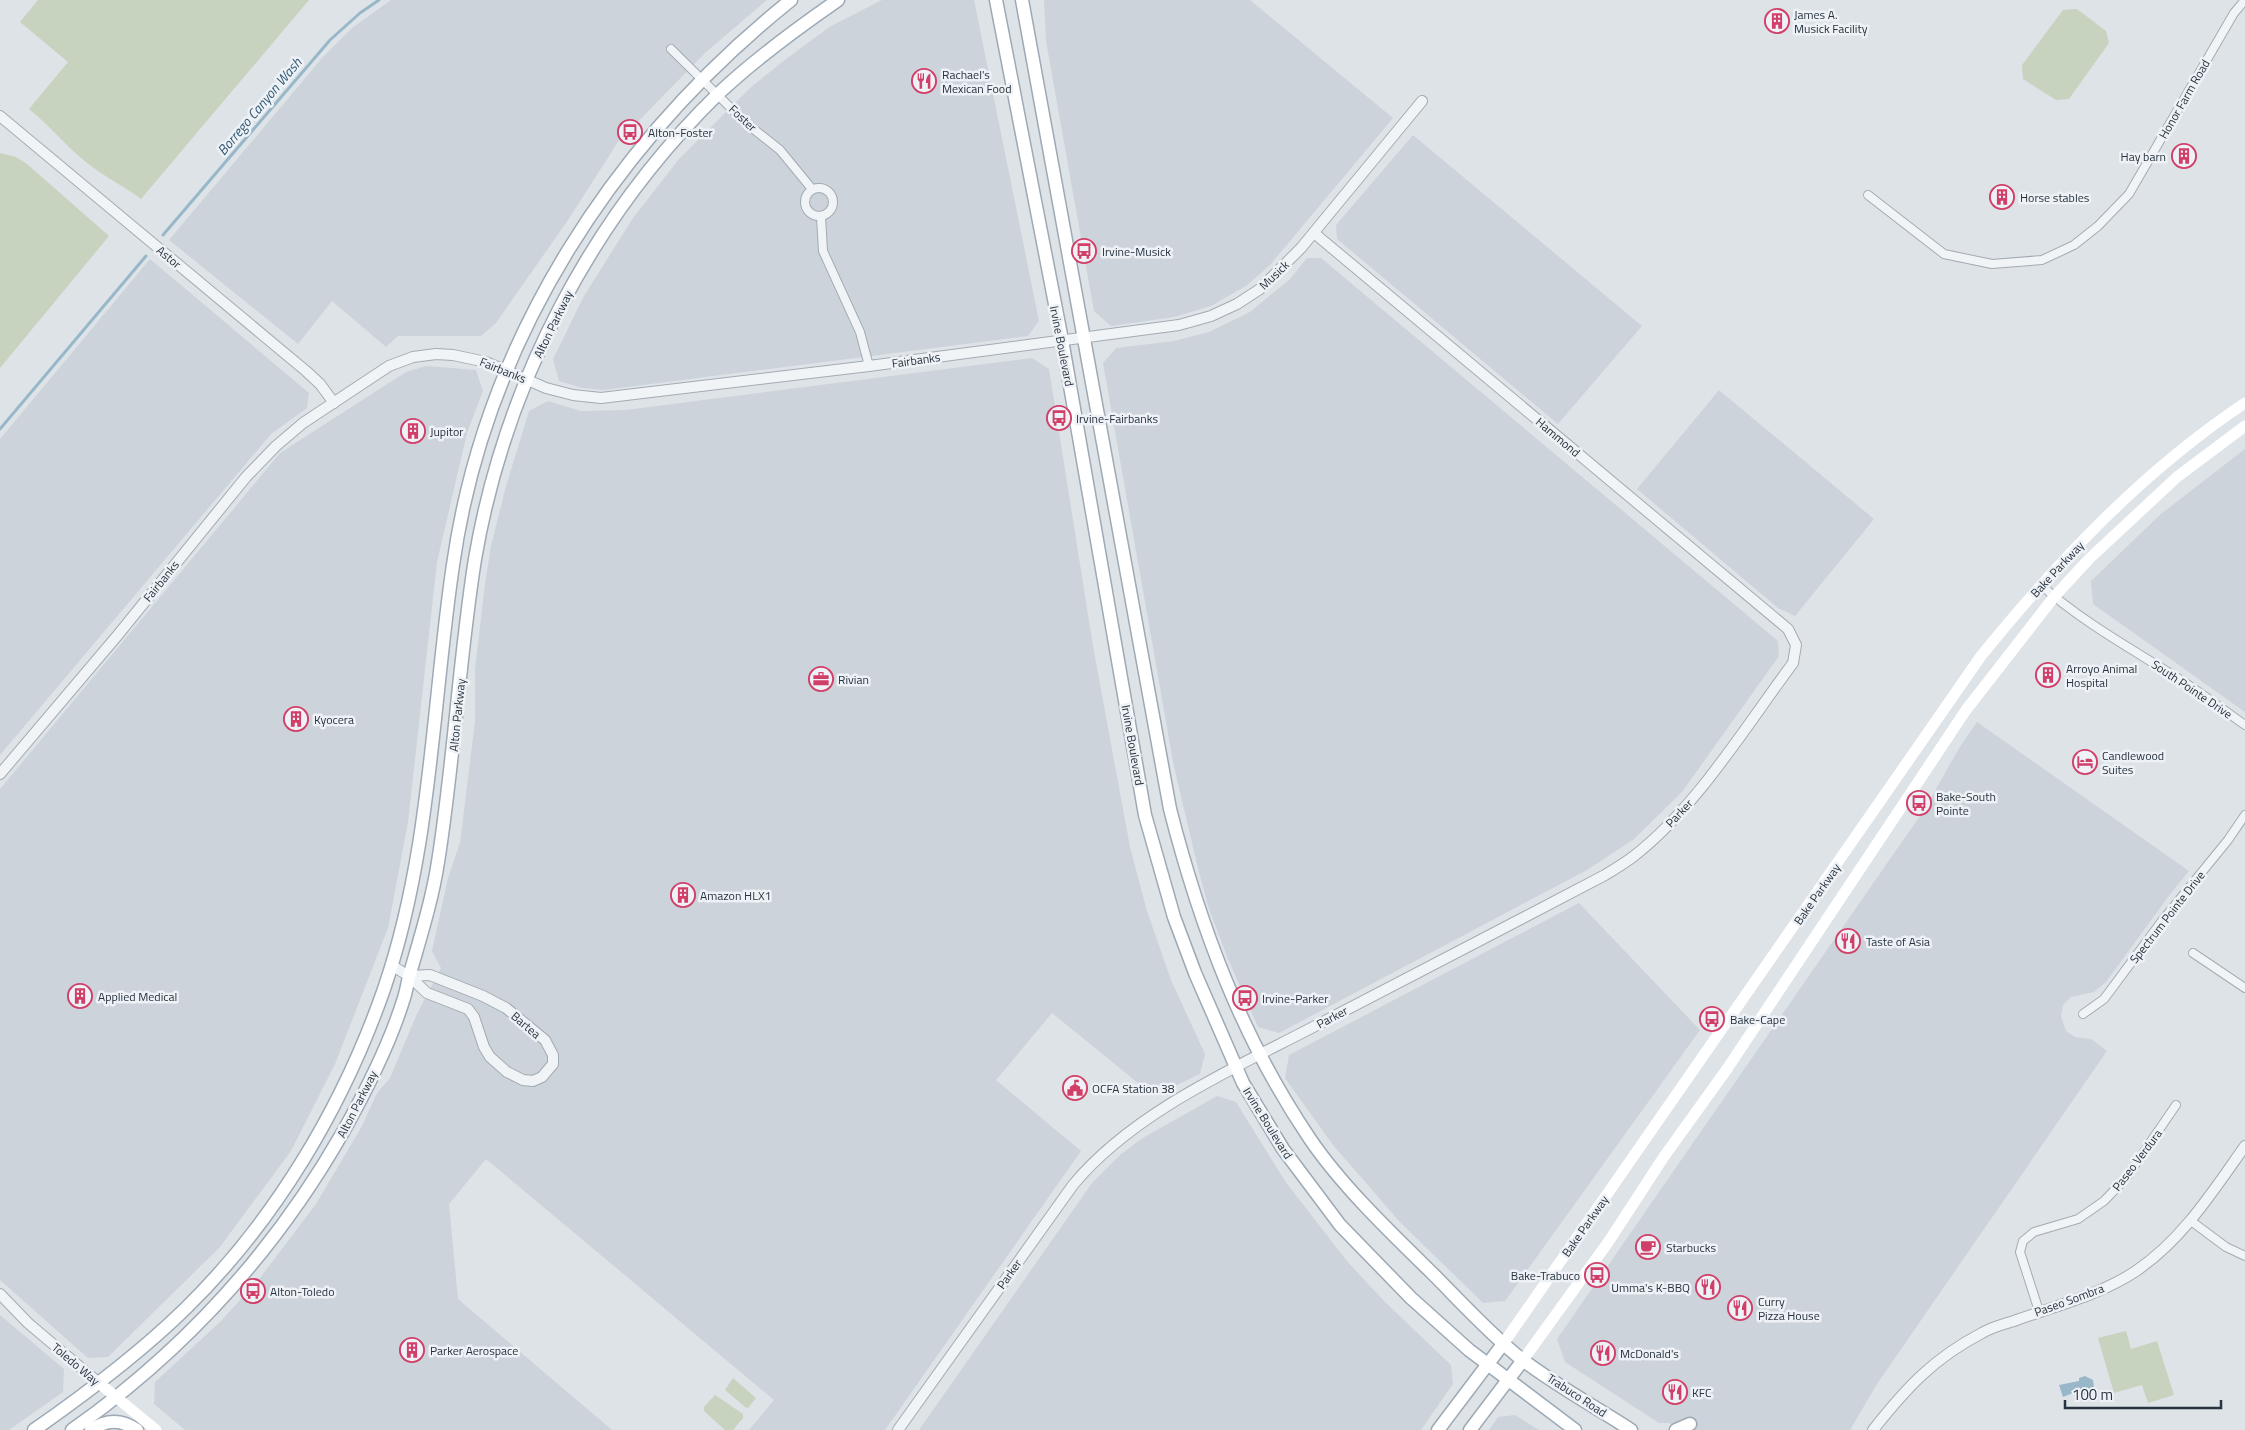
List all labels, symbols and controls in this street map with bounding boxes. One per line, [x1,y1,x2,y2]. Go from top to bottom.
place label: James A. Musick Facility [1794,5,1868,38]
building icon: James A. Musick Facility [1764,8,1790,34]
water label: Borrego Canyon Wash [212,52,307,159]
street label: Honor Farm Road [2154,56,2214,142]
place label: Rachael's Mexican Food [942,65,1012,98]
restaurant icon: Rachael's Mexican Food [911,68,937,94]
street label: Foster [725,100,761,136]
bus stop icon: Alton-Foster [617,119,643,145]
place label: Alton-Foster [648,123,713,142]
building icon: Hay barn [2171,143,2197,169]
place label: Hay barn [2121,147,2166,166]
building icon: Horse stables [1989,184,2015,210]
place label: Horse stables [2020,188,2090,207]
bus stop icon: Irvine-Musick [1071,238,1097,264]
street label: Astor [152,241,186,273]
place label: Irvine-Musick [1102,242,1171,261]
street label: Musick [1255,256,1294,294]
street label: Alton Parkway [528,287,578,361]
street label: Irvine Boulevard [1045,304,1079,388]
street label: Fairbanks [891,347,942,373]
street label: Fairbanks [477,352,530,388]
bus stop icon: Irvine-Fairbanks [1046,405,1072,431]
place label: Irvine-Fairbanks [1076,409,1158,428]
street label: Hammond [1531,413,1585,461]
building icon: Jupitor [400,418,426,444]
place label: Jupitor [430,422,464,441]
street label: Bake Parkway [2026,536,2088,602]
street label: Fairbanks [138,556,184,606]
street label: South Pointe Drive [2148,655,2236,723]
place label: Arroyo Animal Hospital [2066,659,2137,692]
building icon: Arroyo Animal Hospital [2035,662,2061,688]
office icon: Rivian [808,666,834,692]
place label: Rivian [838,670,869,689]
street label: Alton Parkway [444,677,470,752]
street label: Irvine Boulevard [1117,703,1149,787]
building icon: Kyocera [283,706,309,732]
place label: Kyocera [314,710,354,729]
place label: Candlewood Suites [2102,746,2164,779]
hotel icon: Candlewood Suites [2072,749,2098,775]
place label: Bake-South Pointe [1936,787,1996,820]
bus stop icon: Bake-South Pointe [1906,790,1932,816]
street label: Parker [1661,794,1697,832]
street label: Bake Parkway [1789,859,1845,929]
street label: Spectrum Pointe Drive [2125,867,2209,967]
building icon: Amazon HLX1 [670,882,696,908]
place label: Amazon HLX1 [700,886,771,905]
restaurant icon: Taste of Asia [1835,928,1861,954]
place label: Taste of Asia [1866,932,1930,951]
building icon: Applied Medical [67,983,93,1009]
bus stop icon: Irvine-Parker [1232,985,1258,1011]
place label: Applied Medical [98,987,177,1006]
place label: Irvine-Parker [1262,989,1328,1008]
street label: Parker [1313,1001,1351,1033]
bus stop icon: Bake-Cape [1699,1006,1725,1032]
street label: Bartea [507,1007,545,1043]
place label: Bake-Cape [1730,1010,1785,1029]
street label: Alton Parkway [332,1067,382,1141]
public building icon: OCFA Station 38 [1062,1075,1088,1101]
place label: OCFA Station 38 [1092,1079,1175,1098]
street label: Irvine Boulevard [1238,1083,1298,1163]
street label: Paseo Verdura [2107,1125,2167,1195]
street label: Bake Parkway [1557,1191,1613,1261]
cafe icon: Starbucks [1635,1234,1661,1260]
place label: Starbucks [1666,1238,1716,1257]
street label: Parker [992,1255,1026,1293]
bus stop icon: Bake-Trabuco [1584,1262,1610,1288]
place label: Bake-Trabuco [1511,1266,1580,1285]
restaurant icon: Umma's K-BBQ [1695,1274,1721,1300]
bus stop icon: Alton-Toledo [240,1278,266,1304]
place label: Umma's K-BBQ [1611,1278,1690,1297]
street label: Paseo Sombra [2031,1279,2107,1321]
place label: Alton-Toledo [270,1282,334,1301]
place label: Curry Pizza House [1758,1292,1820,1325]
restaurant icon: Curry Pizza House [1727,1295,1753,1321]
building icon: Parker Aerospace [399,1337,425,1363]
street label: Toledo Way [48,1338,104,1390]
restaurant icon: McDonald's [1590,1340,1616,1366]
place label: Parker Aerospace [430,1341,518,1360]
place label: McDonald's [1620,1344,1679,1363]
street label: Trabuco Road [1543,1368,1611,1422]
scale bar [2065,1378,2221,1410]
restaurant icon: KFC [1662,1379,1688,1405]
place label: KFC [1692,1383,1712,1402]
text: 100 m [2072,1383,2113,1406]

